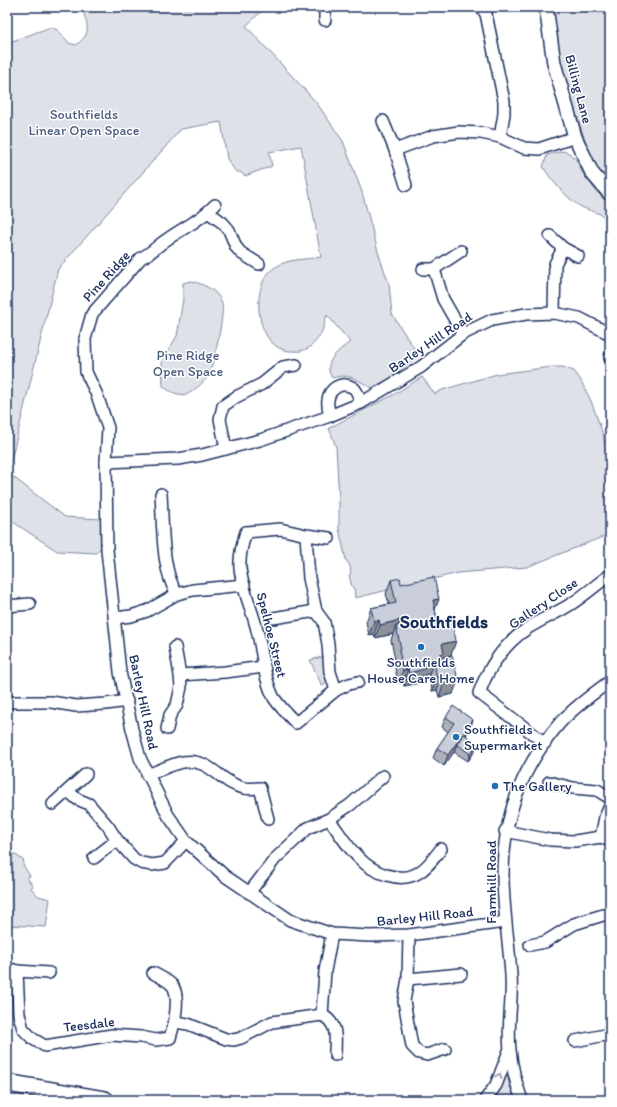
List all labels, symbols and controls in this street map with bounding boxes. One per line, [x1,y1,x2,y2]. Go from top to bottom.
street label: Billing Lane [561,53,596,126]
park label: Southfields Linear Open Space [28,106,140,139]
street label: Pine Ridge [79,247,134,305]
street label: Barley Hill Road [385,308,476,377]
park label: Pine Ridge Open Space [153,347,223,380]
street label: Gallery Close [505,574,581,633]
street label: Spelhoe Street [253,591,290,680]
district label: Southfields [400,611,488,633]
marker: Southfields House Care Home [416,642,426,652]
street label: Barley Hill Road [125,653,162,752]
place label: Southfields House Care Home [367,654,475,687]
place label: Southfields Supermarket [464,721,543,754]
marker: Southfields Supermarket [451,732,461,742]
place label: The Gallery [503,778,572,795]
marker: The Gallery [490,781,500,791]
street label: Farmhill Road [483,840,500,924]
street label: Barley Hill Road [376,903,475,930]
street label: Teesdale [63,1013,116,1036]
one-way arrow [495,1072,503,1079]

